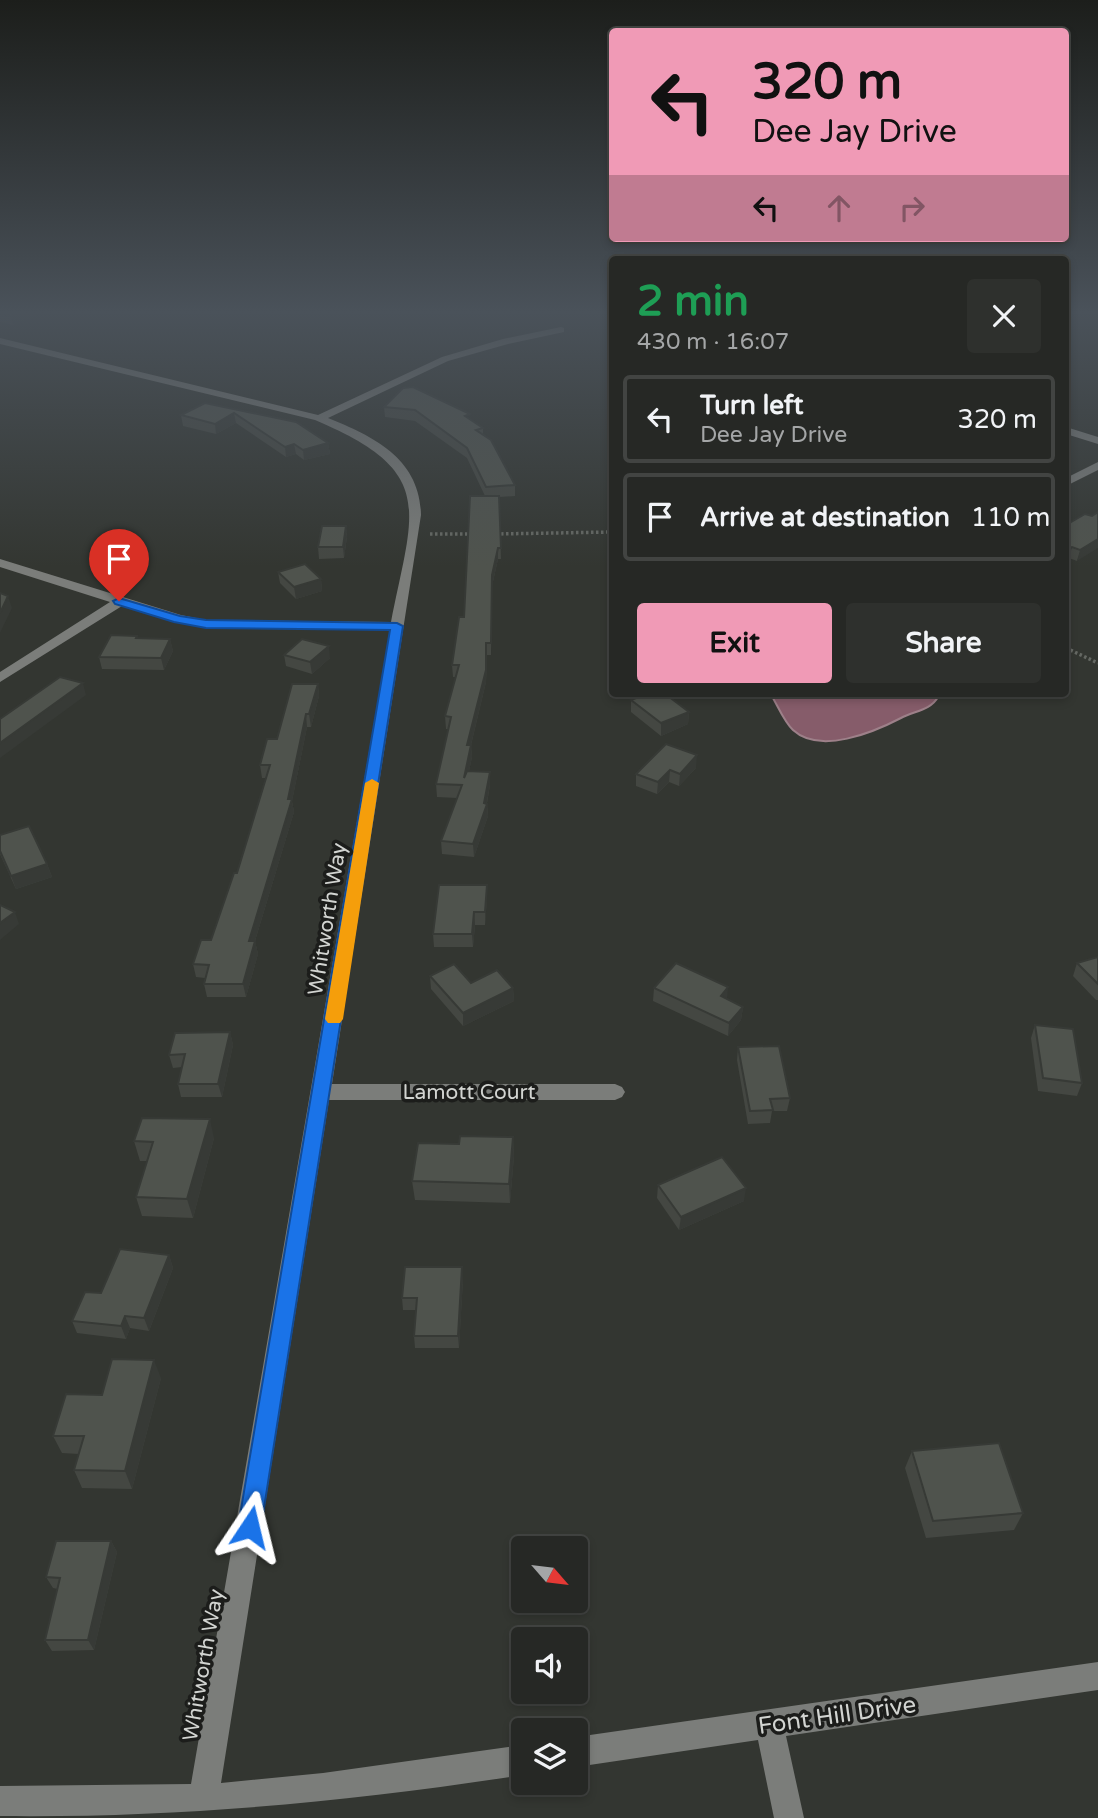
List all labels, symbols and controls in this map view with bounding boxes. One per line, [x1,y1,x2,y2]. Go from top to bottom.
text: 320 m [752,53,902,112]
icon: left [637,56,728,147]
text: Dee Jay Drive [752,113,957,151]
icon: left [747,189,785,227]
icon: ahead [820,189,858,227]
icon: right [893,189,931,227]
text: 2 min [637,276,749,327]
button: close [967,279,1041,353]
text: 430 m · 16:07 [637,328,789,356]
text: Turn left [700,390,803,421]
icon: left [641,400,679,438]
text: 320 m [957,404,1037,435]
text: Dee Jay Drive [700,421,847,449]
icon: arrive [641,498,679,536]
text: Arrive at destination [700,502,950,533]
text: 110 m [971,502,1050,533]
pin [89,529,149,601]
icon: arrive [100,540,138,578]
button: Exit [637,603,832,683]
button: Share [846,603,1041,683]
street label: Whitworth Way [303,841,352,997]
street label: Lamott Court [402,1080,536,1105]
position arrow [213,1490,287,1564]
north arrow [511,1536,588,1614]
map controls [511,1536,588,1795]
street label: Whitworth Way [178,1587,229,1743]
button: sound [511,1627,588,1704]
street label: Font Hill Drive [756,1690,918,1741]
button: layers [511,1718,588,1795]

